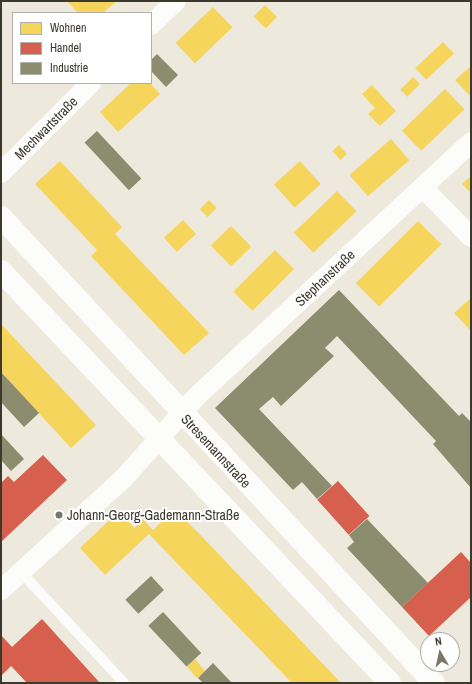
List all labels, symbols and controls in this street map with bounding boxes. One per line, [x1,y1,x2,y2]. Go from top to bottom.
legend [12,12,152,84]
text: Wohnen [50,20,86,36]
text: Handel [50,40,81,56]
text: Industrie [50,60,88,76]
street label: Mechwartstraße [11,93,81,163]
street label: Stephanstraße [292,246,358,310]
street label: Stresemannstraße [178,411,254,491]
place label: Johann-Georg-Gademann-Straße [67,507,239,523]
marker: Johann-Georg-Gademann-Straße [54,510,64,520]
north arrow [420,632,460,672]
text: N [434,634,443,649]

